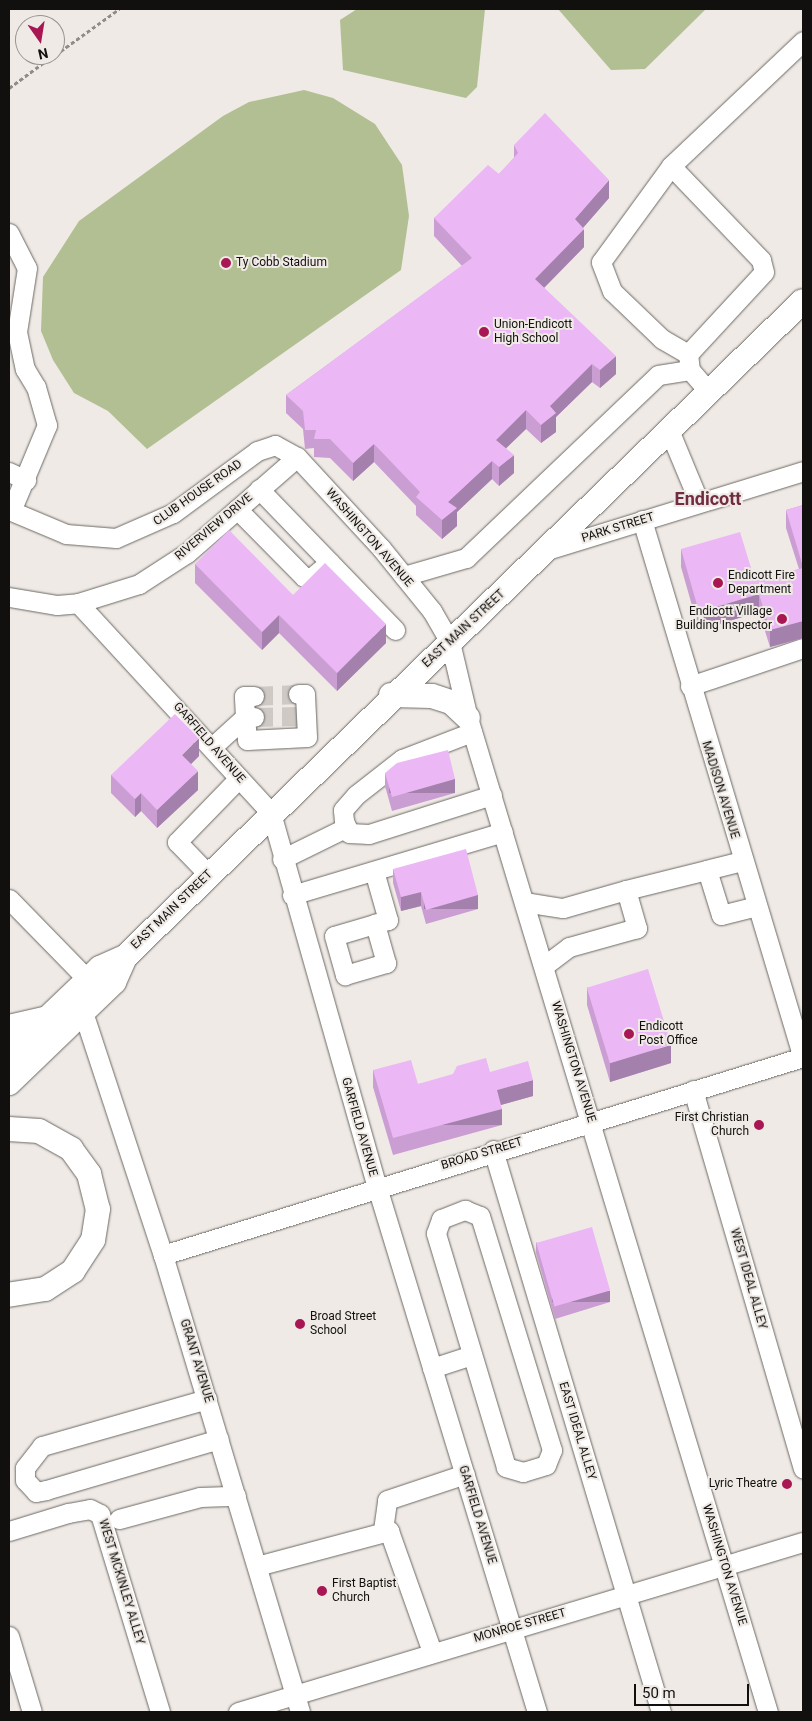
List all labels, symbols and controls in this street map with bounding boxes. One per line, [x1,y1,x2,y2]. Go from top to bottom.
north arrow [15,15,65,65]
text: N [37,45,50,63]
place label: Ty Cobb Stadium [236,256,327,270]
marker: Ty Cobb Stadium [220,257,232,269]
place label: Union-Endicott High School [494,318,572,346]
marker: Union-Endicott High School [478,326,490,338]
street label: CLUB HOUSE ROAD [151,457,245,529]
street label: WASHINGTON AVENUE [322,486,416,590]
district label: Endicott [675,488,741,510]
street label: RIVERVIEW DRIVE [172,490,256,564]
street label: PARK STREET [580,510,656,546]
place label: Endicott Fire Department [728,569,795,597]
marker: Endicott Fire Department [712,577,724,589]
street label: EAST MAIN STREET [420,587,508,671]
place label: Endicott Village Building Inspector [676,605,772,633]
marker: Endicott Village Building Inspector [776,613,788,625]
street label: GARFIELD AVENUE [170,700,248,786]
street label: MADISON AVENUE [698,739,742,841]
street label: EAST MAIN STREET [128,867,216,953]
street label: WASHINGTON AVENUE [548,1000,598,1124]
place label: Endicott Post Office [639,1020,698,1048]
marker: Endicott Post Office [623,1028,635,1040]
street label: GARFIELD AVENUE [338,1076,380,1178]
place label: First Christian Church [675,1111,749,1139]
marker: First Christian Church [753,1119,765,1131]
street label: BROAD STREET [440,1135,524,1173]
street label: WEST IDEAL ALLEY [727,1227,769,1331]
place label: Broad Street School [310,1310,376,1338]
street label: GRANT AVENUE [176,1317,216,1405]
marker: Broad Street School [294,1318,306,1330]
street label: EAST IDEAL ALLEY [555,1380,599,1482]
street label: GARFIELD AVENUE [455,1464,499,1566]
place label: Lyric Theatre [708,1477,777,1491]
marker: Lyric Theatre [781,1478,793,1490]
street label: WASHINGTON AVENUE [699,1503,749,1627]
street label: WEST MCKINLEY ALLEY [95,1517,147,1647]
place label: First Baptist Church [332,1577,396,1605]
marker: First Baptist Church [316,1585,328,1597]
street label: MONROE STREET [472,1606,568,1646]
scale bar [637,1674,752,1706]
text: 50 m [642,1684,676,1702]

